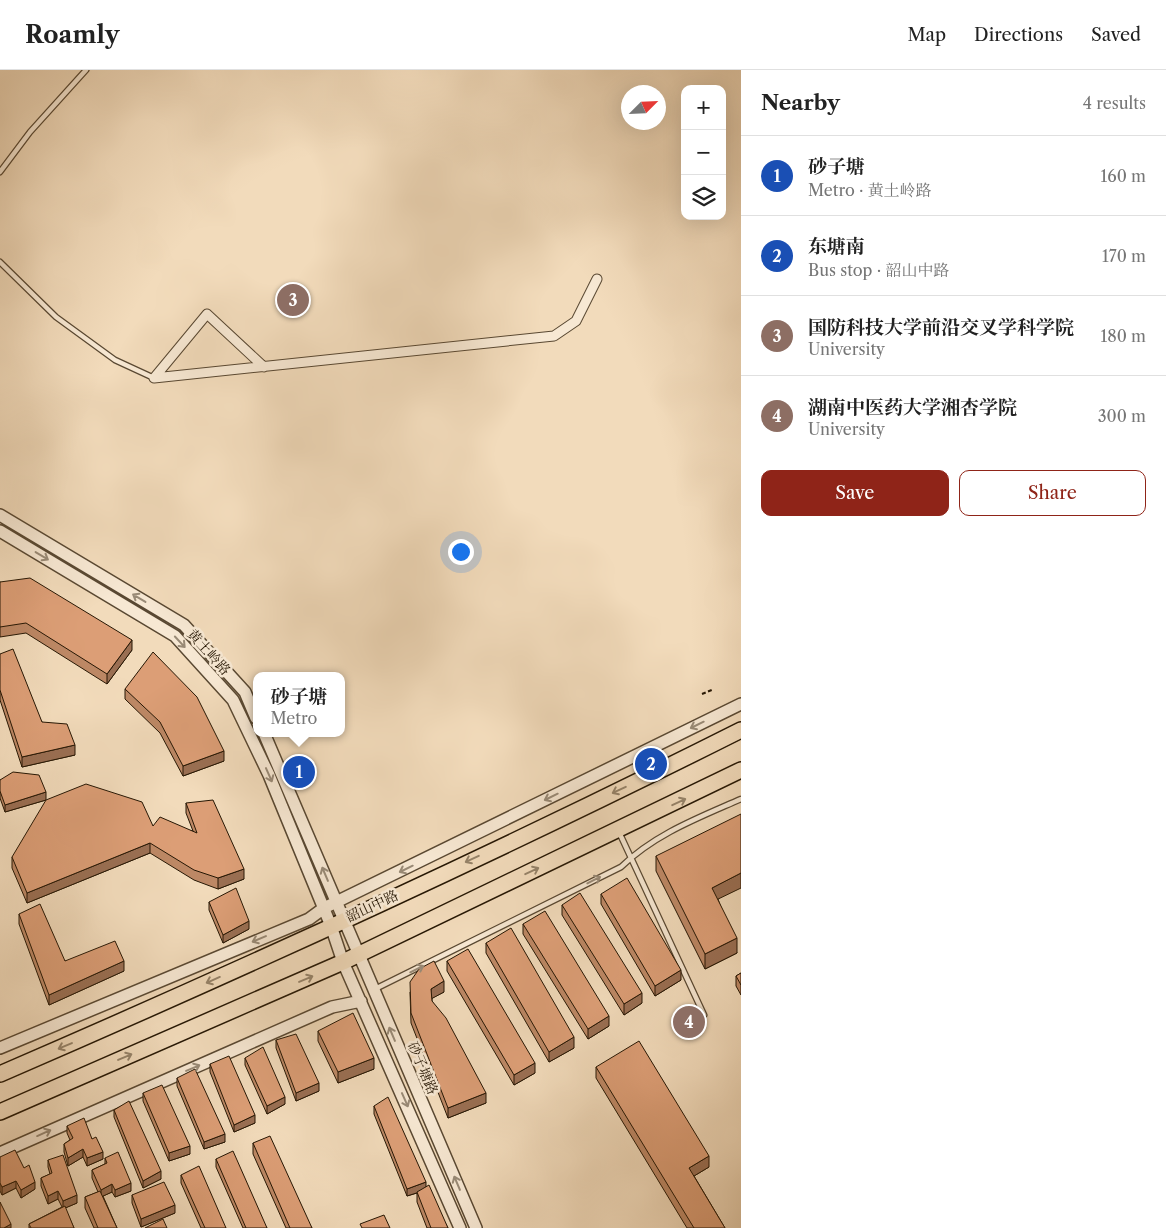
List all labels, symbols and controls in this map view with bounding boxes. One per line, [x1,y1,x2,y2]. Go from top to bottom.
text: Roamly [25,20,119,49]
text: Map [907,24,946,46]
text: Directions [974,24,1063,46]
text: Saved [1091,24,1141,46]
north arrow [621,85,666,130]
map controls [681,85,726,220]
button: + [681,85,726,130]
text: Nearby [761,90,840,115]
text: 4 results [1083,93,1146,113]
button: − [681,130,726,175]
text: 砂子塘 [808,155,865,178]
text: 1 [773,166,781,186]
text: 160 m [1101,166,1146,186]
button: layers [681,175,726,220]
text: Metro · 黄土岭路 [808,180,932,200]
text: 东塘南 [808,235,865,258]
text: 2 [772,246,782,266]
text: 170 m [1102,246,1146,266]
text: Bus stop · 韶山中路 [808,260,950,280]
pin: 3 [277,281,309,319]
text: 国防科技大学前沿交叉学科学院 [808,316,1074,339]
text: 3 [772,326,782,346]
text: 180 m [1100,326,1146,346]
text: University [808,339,885,359]
text: 湖南中医药大学湘杏学院 [808,396,1017,419]
text: 4 [772,406,782,426]
text: 300 m [1098,406,1146,426]
text: University [808,419,885,439]
button: Save [761,470,949,516]
button: Share [959,470,1146,516]
your location [448,539,474,565]
one-way arrow [34,552,48,562]
one-way arrow [132,593,146,603]
street label: 黄土岭路 [184,625,234,679]
one-way arrow [174,636,186,648]
popup [253,672,345,737]
text: 砂子塘 [270,685,328,708]
text: Metro [270,708,317,728]
one-way arrow [690,721,705,730]
pin: 2 [635,745,667,783]
pin: 1 [283,753,315,791]
one-way arrow [265,767,275,782]
one-way arrow [611,785,626,795]
one-way arrow [544,793,559,802]
one-way arrow [671,796,686,806]
one-way arrow [464,854,479,864]
one-way arrow [398,864,413,874]
one-way arrow [524,866,539,876]
one-way arrow [319,867,329,882]
one-way arrow [586,875,601,884]
street label: 韶山中路 [343,886,401,926]
one-way arrow [252,935,267,945]
one-way arrow [409,964,424,973]
one-way arrow [298,973,313,983]
one-way arrow [206,975,221,985]
pin: 4 [673,1003,705,1041]
one-way arrow [387,1027,397,1042]
street label: 砂子塘路 [404,1039,442,1097]
one-way arrow [58,1041,73,1051]
one-way arrow [117,1052,132,1062]
one-way arrow [185,1063,200,1073]
one-way arrow [400,1092,410,1107]
one-way arrow [36,1128,51,1138]
one-way arrow [451,1176,461,1191]

